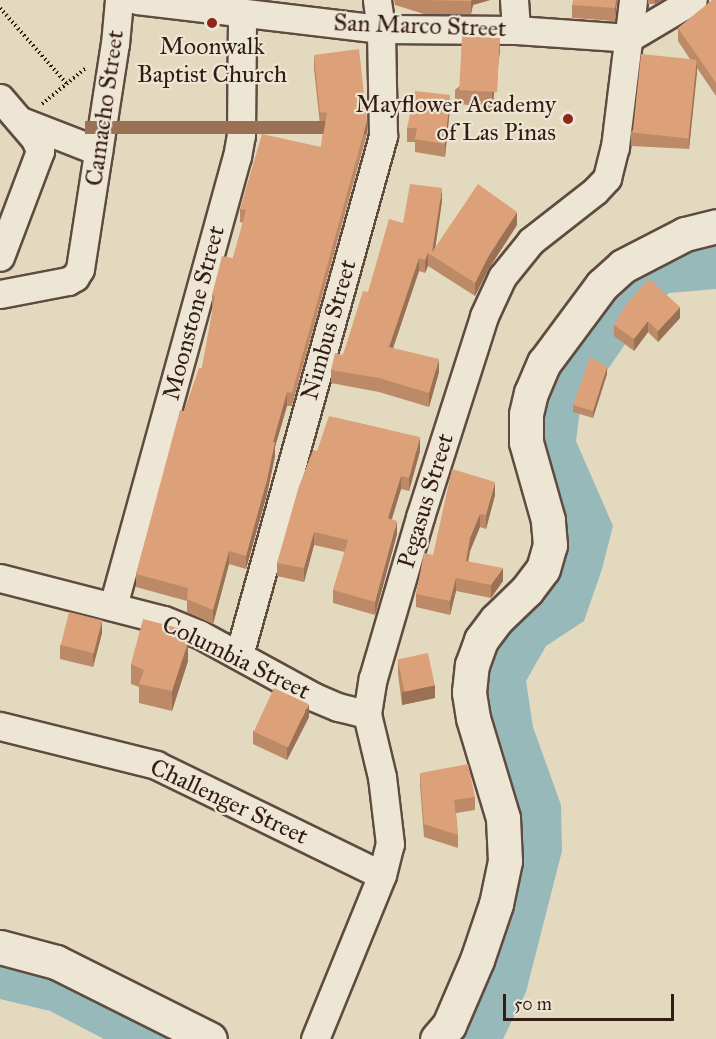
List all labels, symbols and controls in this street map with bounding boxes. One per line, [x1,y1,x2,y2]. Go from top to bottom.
street label: San Marco Street [333,9,507,43]
marker: Moonwalk Baptist Church [205,16,219,30]
street label: Camacho Street [80,28,130,188]
place label: Moonwalk Baptist Church [137,33,287,89]
place label: Mayflower Academy of Las Pinas [355,91,556,147]
marker: Mayflower Academy of Las Pinas [561,112,575,126]
street label: Moonstone Street [157,223,231,403]
street label: Nimbus Street [295,256,363,404]
street label: Pegasus Street [392,430,460,572]
street label: Columbia Street [157,610,315,706]
street label: Challenger Street [146,753,312,851]
scale bar [506,982,677,1020]
text: 50 m [514,993,552,1015]

